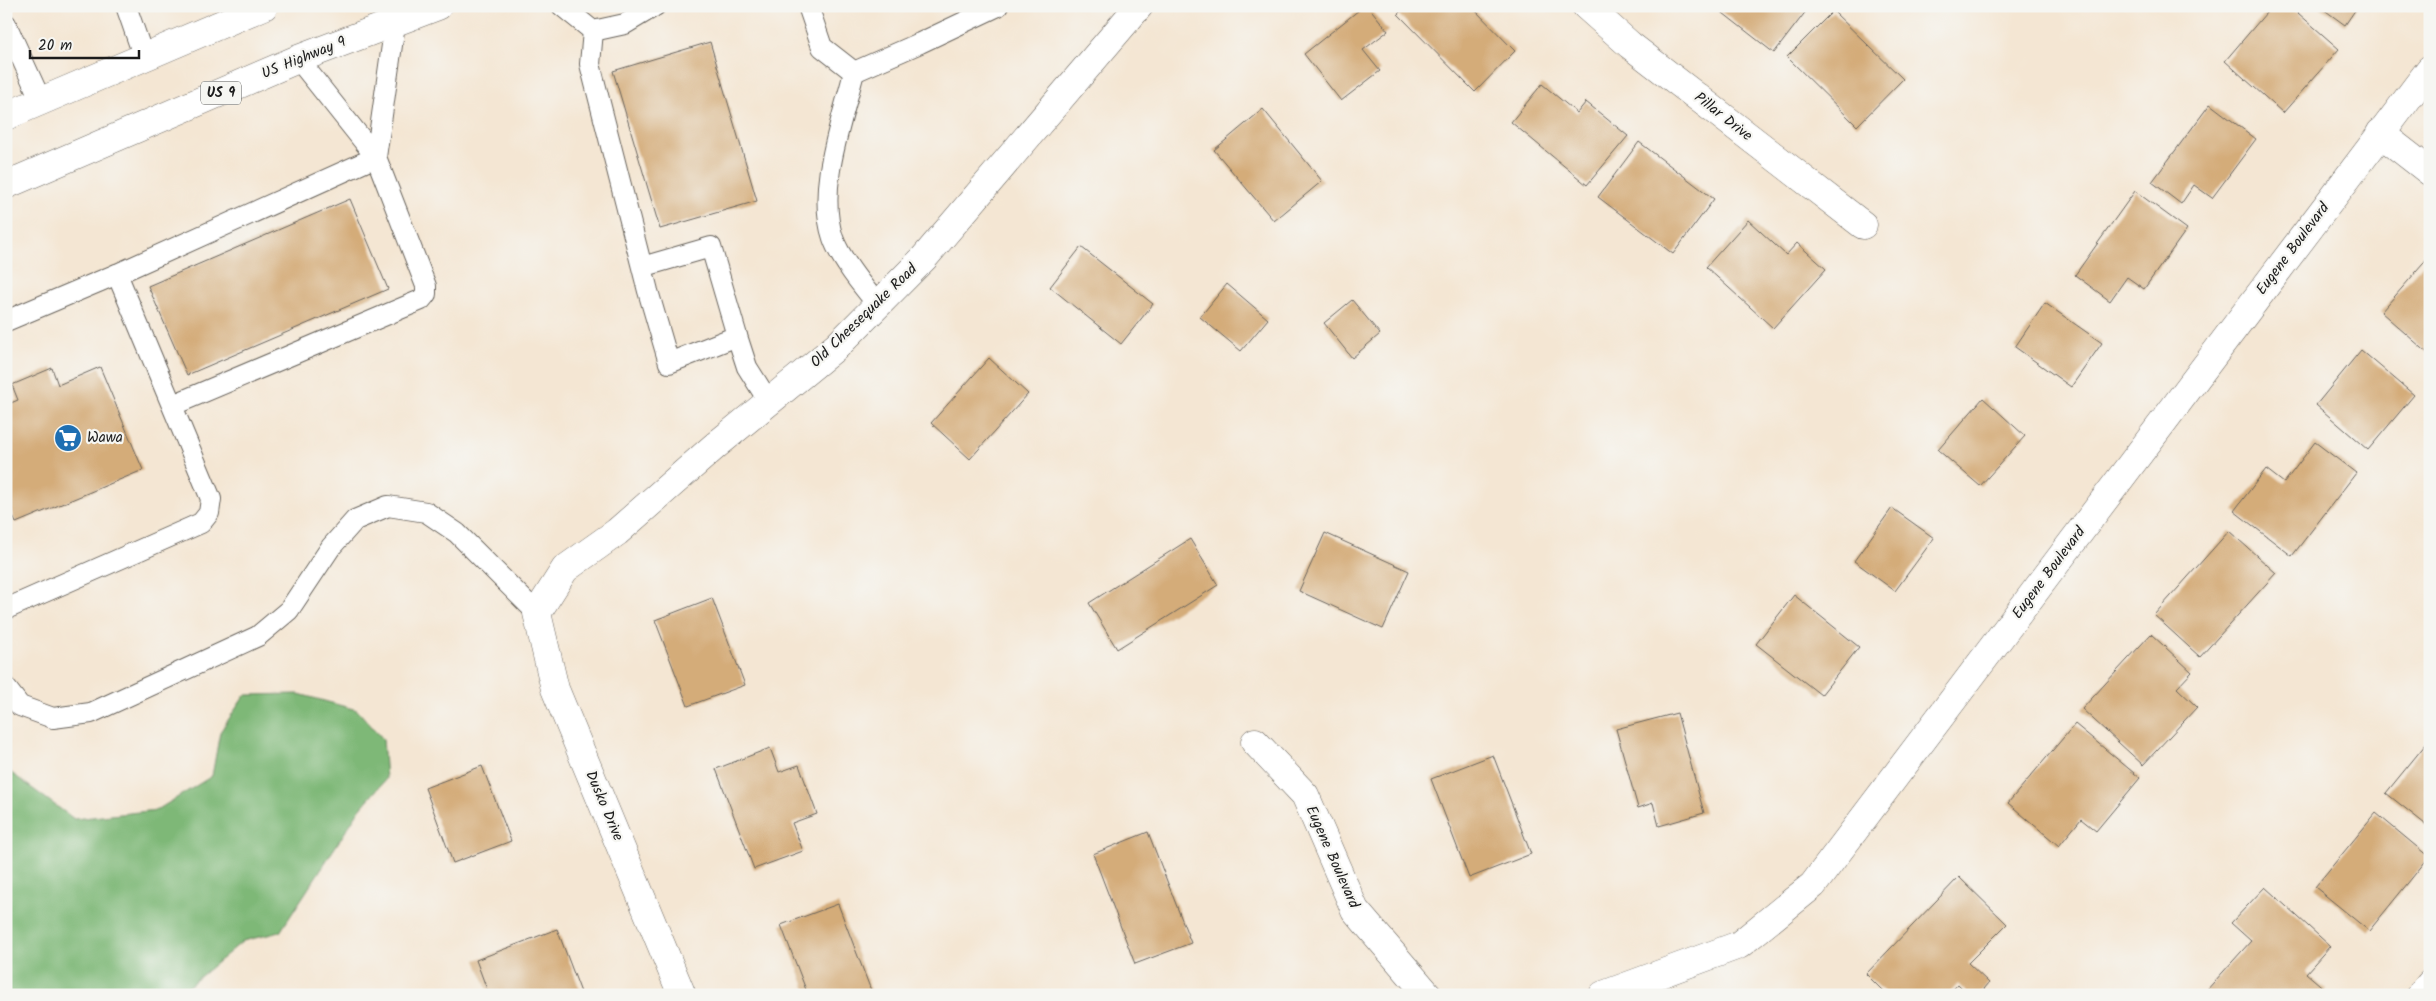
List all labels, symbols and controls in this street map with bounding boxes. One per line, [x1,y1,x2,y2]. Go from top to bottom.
scale bar [30,28,139,60]
street label: US Highway 9 [258,30,350,86]
text: 20 m [38,34,72,58]
road number: US 9 [201,82,241,105]
street label: Pillar Drive [1689,86,1758,148]
street label: Eugene Boulevard [2250,197,2336,300]
street label: Old Cheesequake Road [805,258,924,374]
supermarket icon: Wawa [53,423,83,453]
place label: Wawa [87,426,123,450]
street label: Eugene Boulevard [2006,521,2092,624]
street label: Dusko Drive [578,767,630,845]
street label: Eugene Boulevard [1299,802,1366,913]

